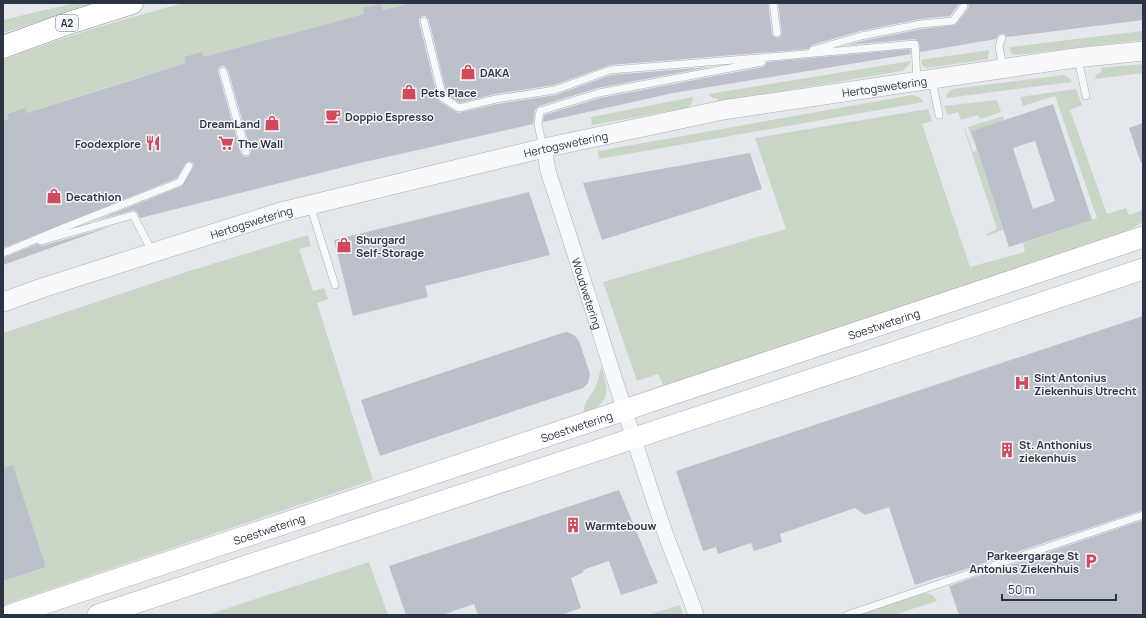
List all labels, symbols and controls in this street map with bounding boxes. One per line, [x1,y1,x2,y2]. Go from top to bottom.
road number: A2 [56,15,78,31]
shop icon: DAKA [459,63,477,81]
place label: DAKA [480,65,510,80]
street label: Hertogswetering [841,72,928,100]
shop icon: Pets Place [400,83,418,101]
place label: Pets Place [421,85,477,100]
cafe icon: Doppio Espresso [324,107,342,125]
place label: Doppio Espresso [345,109,434,124]
shop icon: DreamLand [263,114,281,132]
place label: DreamLand [199,116,260,131]
street label: Hertogswetering [522,127,609,160]
restaurant icon: Foodexplore [144,134,162,152]
supermarket icon: The Wall [217,134,235,152]
place label: Foodexplore [75,136,141,151]
place label: The Wall [238,136,283,151]
shop icon: Decathlon [45,187,63,205]
place label: Decathlon [66,189,121,204]
street label: Hertogswetering [208,202,294,242]
place label: Shurgard Self-Storage [356,232,425,260]
shop icon: Shurgard Self-Storage [335,236,353,254]
street label: Woudwetering [569,256,606,331]
street label: Soestwetering [846,305,922,342]
place label: Sint Antonius Ziekenhuis Utrecht [1034,370,1137,398]
hospital icon: Sint Antonius Ziekenhuis Utrecht [1013,374,1031,392]
street label: Soestwetering [538,407,614,445]
place label: St. Anthonius ziekenhuis [1019,437,1092,465]
building icon: St. Anthonius ziekenhuis [998,441,1016,459]
street label: Soestwetering [231,510,307,548]
building icon: Warmtebouw [564,516,582,534]
place label: Warmtebouw [585,518,656,533]
place label: Parkeergarage St Antonius Ziekenhuis [970,548,1079,576]
parking icon: Parkeergarage St Antonius Ziekenhuis [1082,552,1100,570]
scale bar [1002,576,1116,602]
text: 50 m [1008,581,1035,598]

